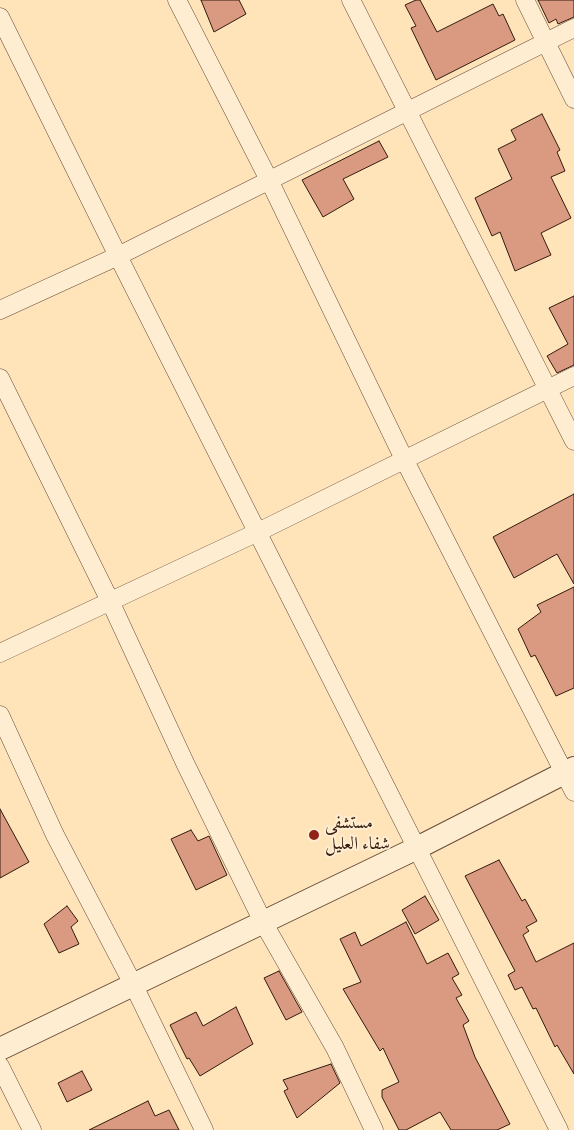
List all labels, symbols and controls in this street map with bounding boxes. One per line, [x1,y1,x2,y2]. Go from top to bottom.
place label: مستشفى شفاء العليل [325,814,390,856]
marker: مستشفى شفاء العليل [307,828,321,842]

